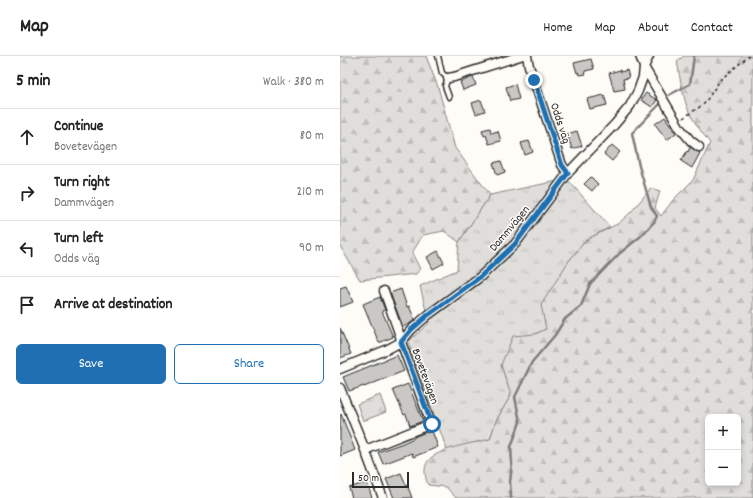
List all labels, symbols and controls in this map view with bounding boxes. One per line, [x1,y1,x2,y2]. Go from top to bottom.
text: Map [20,14,49,41]
text: Home [543,18,572,38]
text: Map [594,18,616,38]
text: About [638,18,669,38]
text: Contact [691,18,733,38]
text: 5 min [16,70,50,94]
route end [525,71,543,89]
text: Walk · 380 m [263,73,324,92]
street label: Odds väg [545,101,574,146]
text: Continue [54,116,103,138]
icon: ahead [16,126,38,148]
text: 80 m [300,127,324,146]
text: Bovetevägen [54,138,117,157]
text: Turn right [54,172,110,194]
icon: right [16,182,38,204]
text: 210 m [296,183,324,202]
text: Dammvägen [54,194,114,213]
street label: Dammvägen [486,202,535,256]
text: Turn left [54,228,103,250]
icon: left [16,238,38,260]
text: 90 m [299,239,324,258]
text: Odds väg [54,250,100,269]
icon: arrive [16,294,38,316]
text: Arrive at destination [54,294,172,316]
button: Save [16,344,166,384]
button: Share [174,344,324,384]
street label: Bovetevägen [407,346,443,407]
map controls [705,414,741,486]
button: + [705,414,741,450]
route start [423,415,441,433]
button: − [705,450,741,486]
scale bar [352,470,409,489]
text: 50 m [358,471,379,487]

